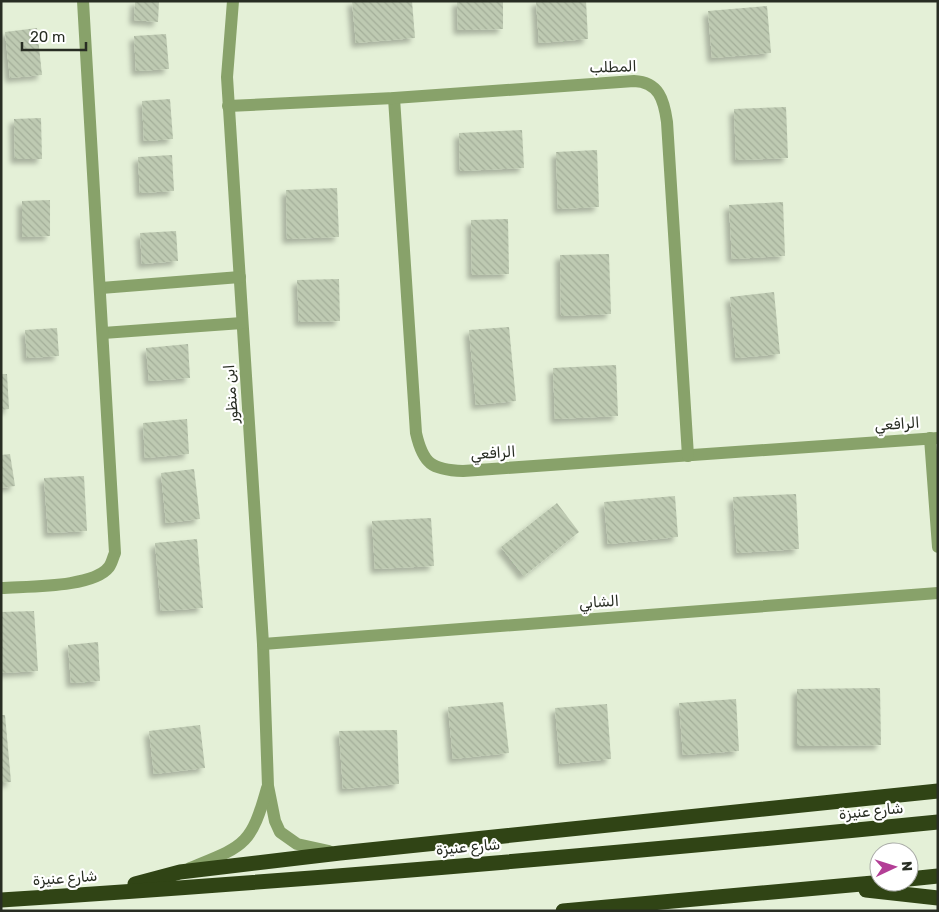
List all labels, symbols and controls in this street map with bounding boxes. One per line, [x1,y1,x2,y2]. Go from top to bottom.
scale bar [22,20,86,52]
text: 20 m [30,28,65,46]
street label: المطلب [589,57,637,77]
street label: ابن منظور [220,364,242,425]
street label: الرافعي [874,413,920,438]
street label: الرافعي [470,442,516,467]
street label: الشابي [578,592,620,615]
street label: شارع عنيزة [838,799,904,825]
street label: شارع عنيزة [435,835,501,861]
north arrow [869,842,919,892]
text: N [898,861,915,872]
street label: شارع عنيزة [32,867,98,891]

